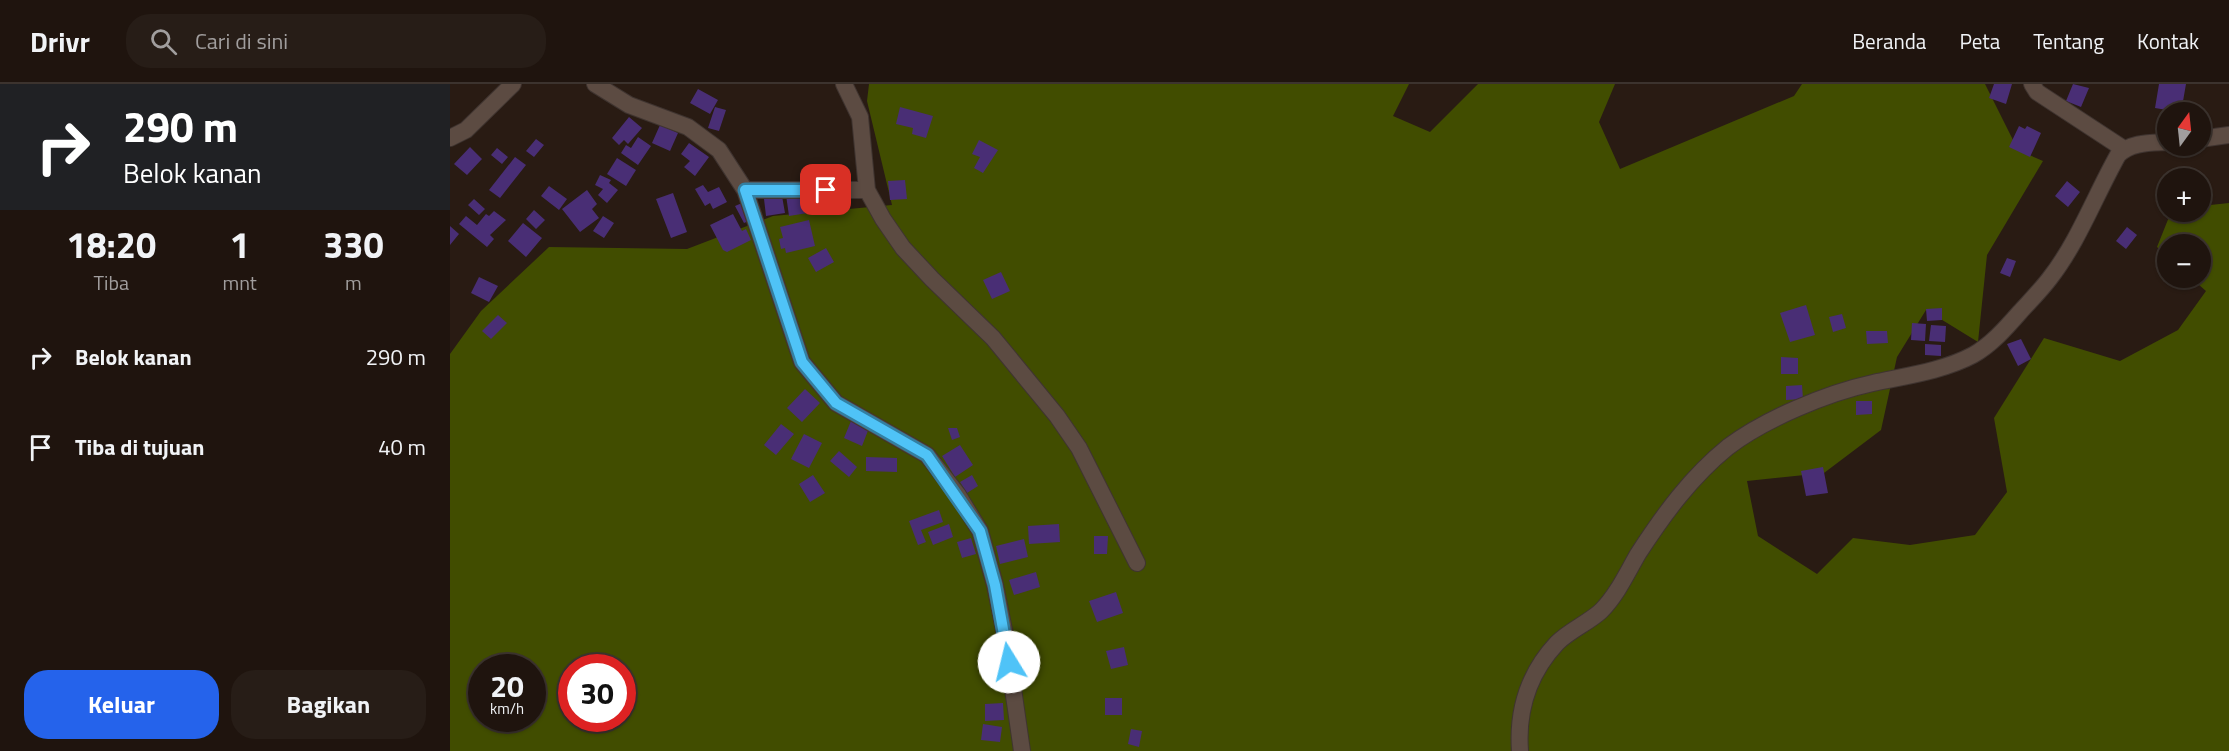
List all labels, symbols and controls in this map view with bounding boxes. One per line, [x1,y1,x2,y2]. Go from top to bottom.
search box [126,14,546,68]
text: Drivr [30,20,90,63]
text: Cari di sini [195,24,288,58]
icon: search [147,25,180,58]
text: Beranda [1852,25,1926,57]
text: Peta [1959,25,2000,57]
text: Tentang [2033,25,2104,57]
text: Kontak [2137,25,2199,57]
text: 290 m [123,94,238,158]
north arrow [2157,102,2211,156]
map controls [2157,102,2211,288]
icon: right [24,108,102,186]
text: Belok kanan [123,152,262,193]
pin [800,164,851,215]
button: + [2157,168,2211,222]
icon: arrive [809,173,842,206]
text: 18:20 [66,217,156,272]
text: 1 [230,217,250,272]
text: 330 [323,217,384,272]
button: − [2157,234,2211,288]
text: Tiba [94,267,129,298]
text: mnt [222,267,257,298]
text: m [345,267,362,298]
text: Belok kanan [75,340,192,374]
text: 290 m [366,340,426,374]
icon: right [24,341,57,374]
text: Tiba di tujuan [75,430,204,464]
text: 40 m [378,430,426,464]
icon: arrive [24,431,57,464]
position arrow [977,630,1041,694]
speed limit sign: 30 [558,654,636,732]
text: 20 [490,663,524,709]
button: Keluar [24,670,219,739]
button: Bagikan [231,670,426,739]
text: km/h [490,697,524,720]

